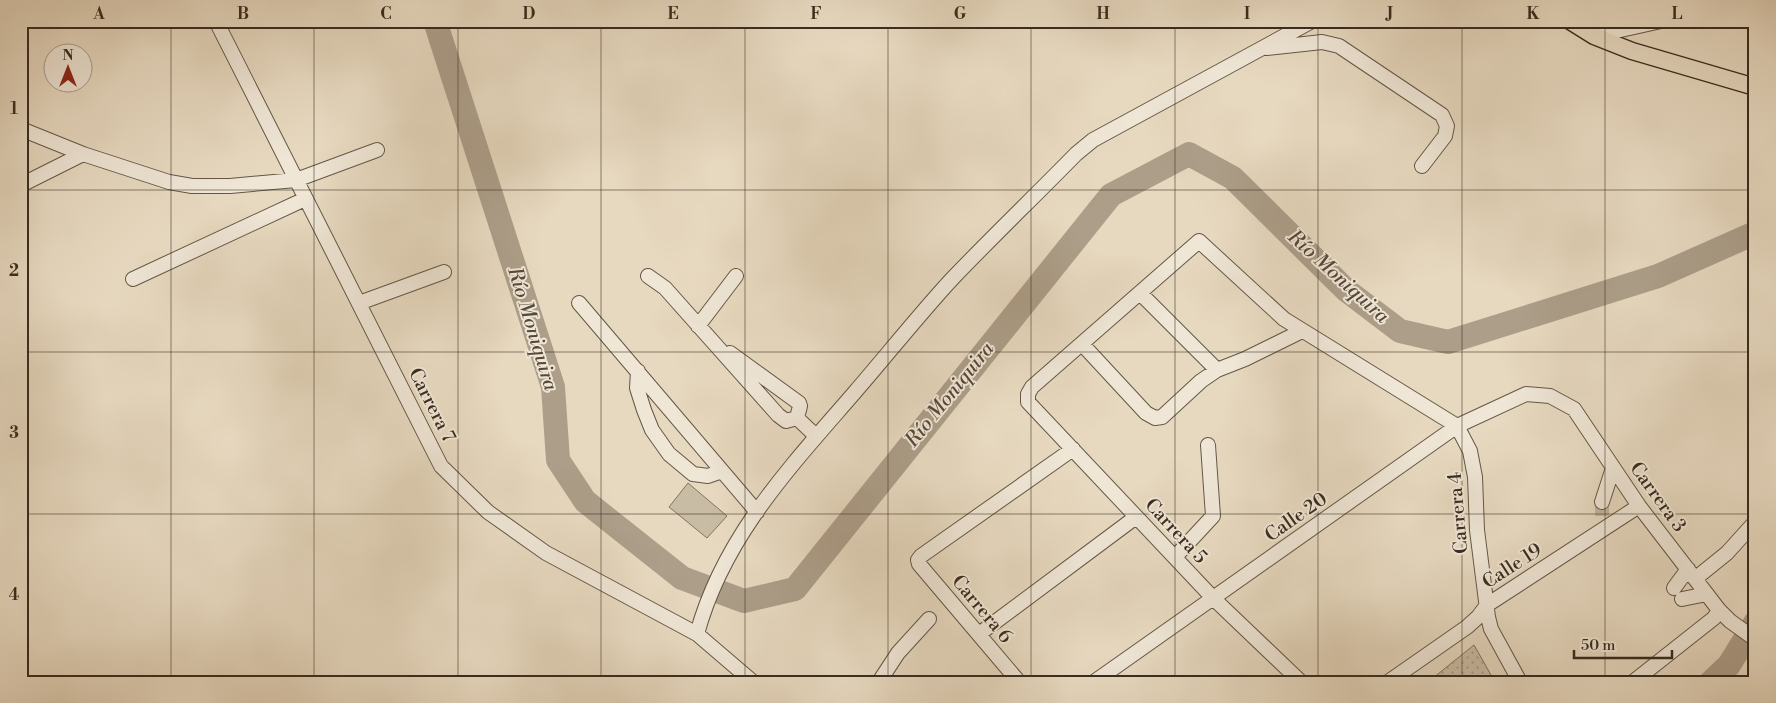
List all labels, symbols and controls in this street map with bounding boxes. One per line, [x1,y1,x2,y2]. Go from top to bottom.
text: A [92,4,105,24]
text: B [237,4,249,24]
text: C [380,4,392,24]
text: D [523,4,536,24]
text: E [667,4,679,24]
text: F [810,4,822,24]
text: G [954,4,967,24]
text: H [1096,4,1110,24]
text: I [1244,4,1250,24]
text: J [1385,4,1393,24]
text: K [1527,4,1541,24]
text: L [1672,4,1683,24]
north arrow [42,42,92,92]
text: N [62,47,74,65]
text: 1 [10,99,18,119]
water label: Río Moniquira [1281,224,1395,330]
text: 2 [9,261,19,281]
water label: Río Moniquira [501,263,563,395]
water label: Río Moniquira [899,337,1001,453]
street label: Carrera 7 [403,364,461,447]
text: 3 [9,423,19,443]
street label: Carrera 3 [1624,457,1692,537]
street label: Carrera 4 [1442,471,1474,555]
street label: Calle 20 [1260,487,1332,547]
street label: Carrera 5 [1140,493,1212,569]
street label: Calle 19 [1478,538,1546,594]
street label: Carrera 6 [946,570,1018,648]
text: 4 [9,585,20,605]
scale bar [1574,628,1671,660]
text: 50 m [1581,636,1615,655]

